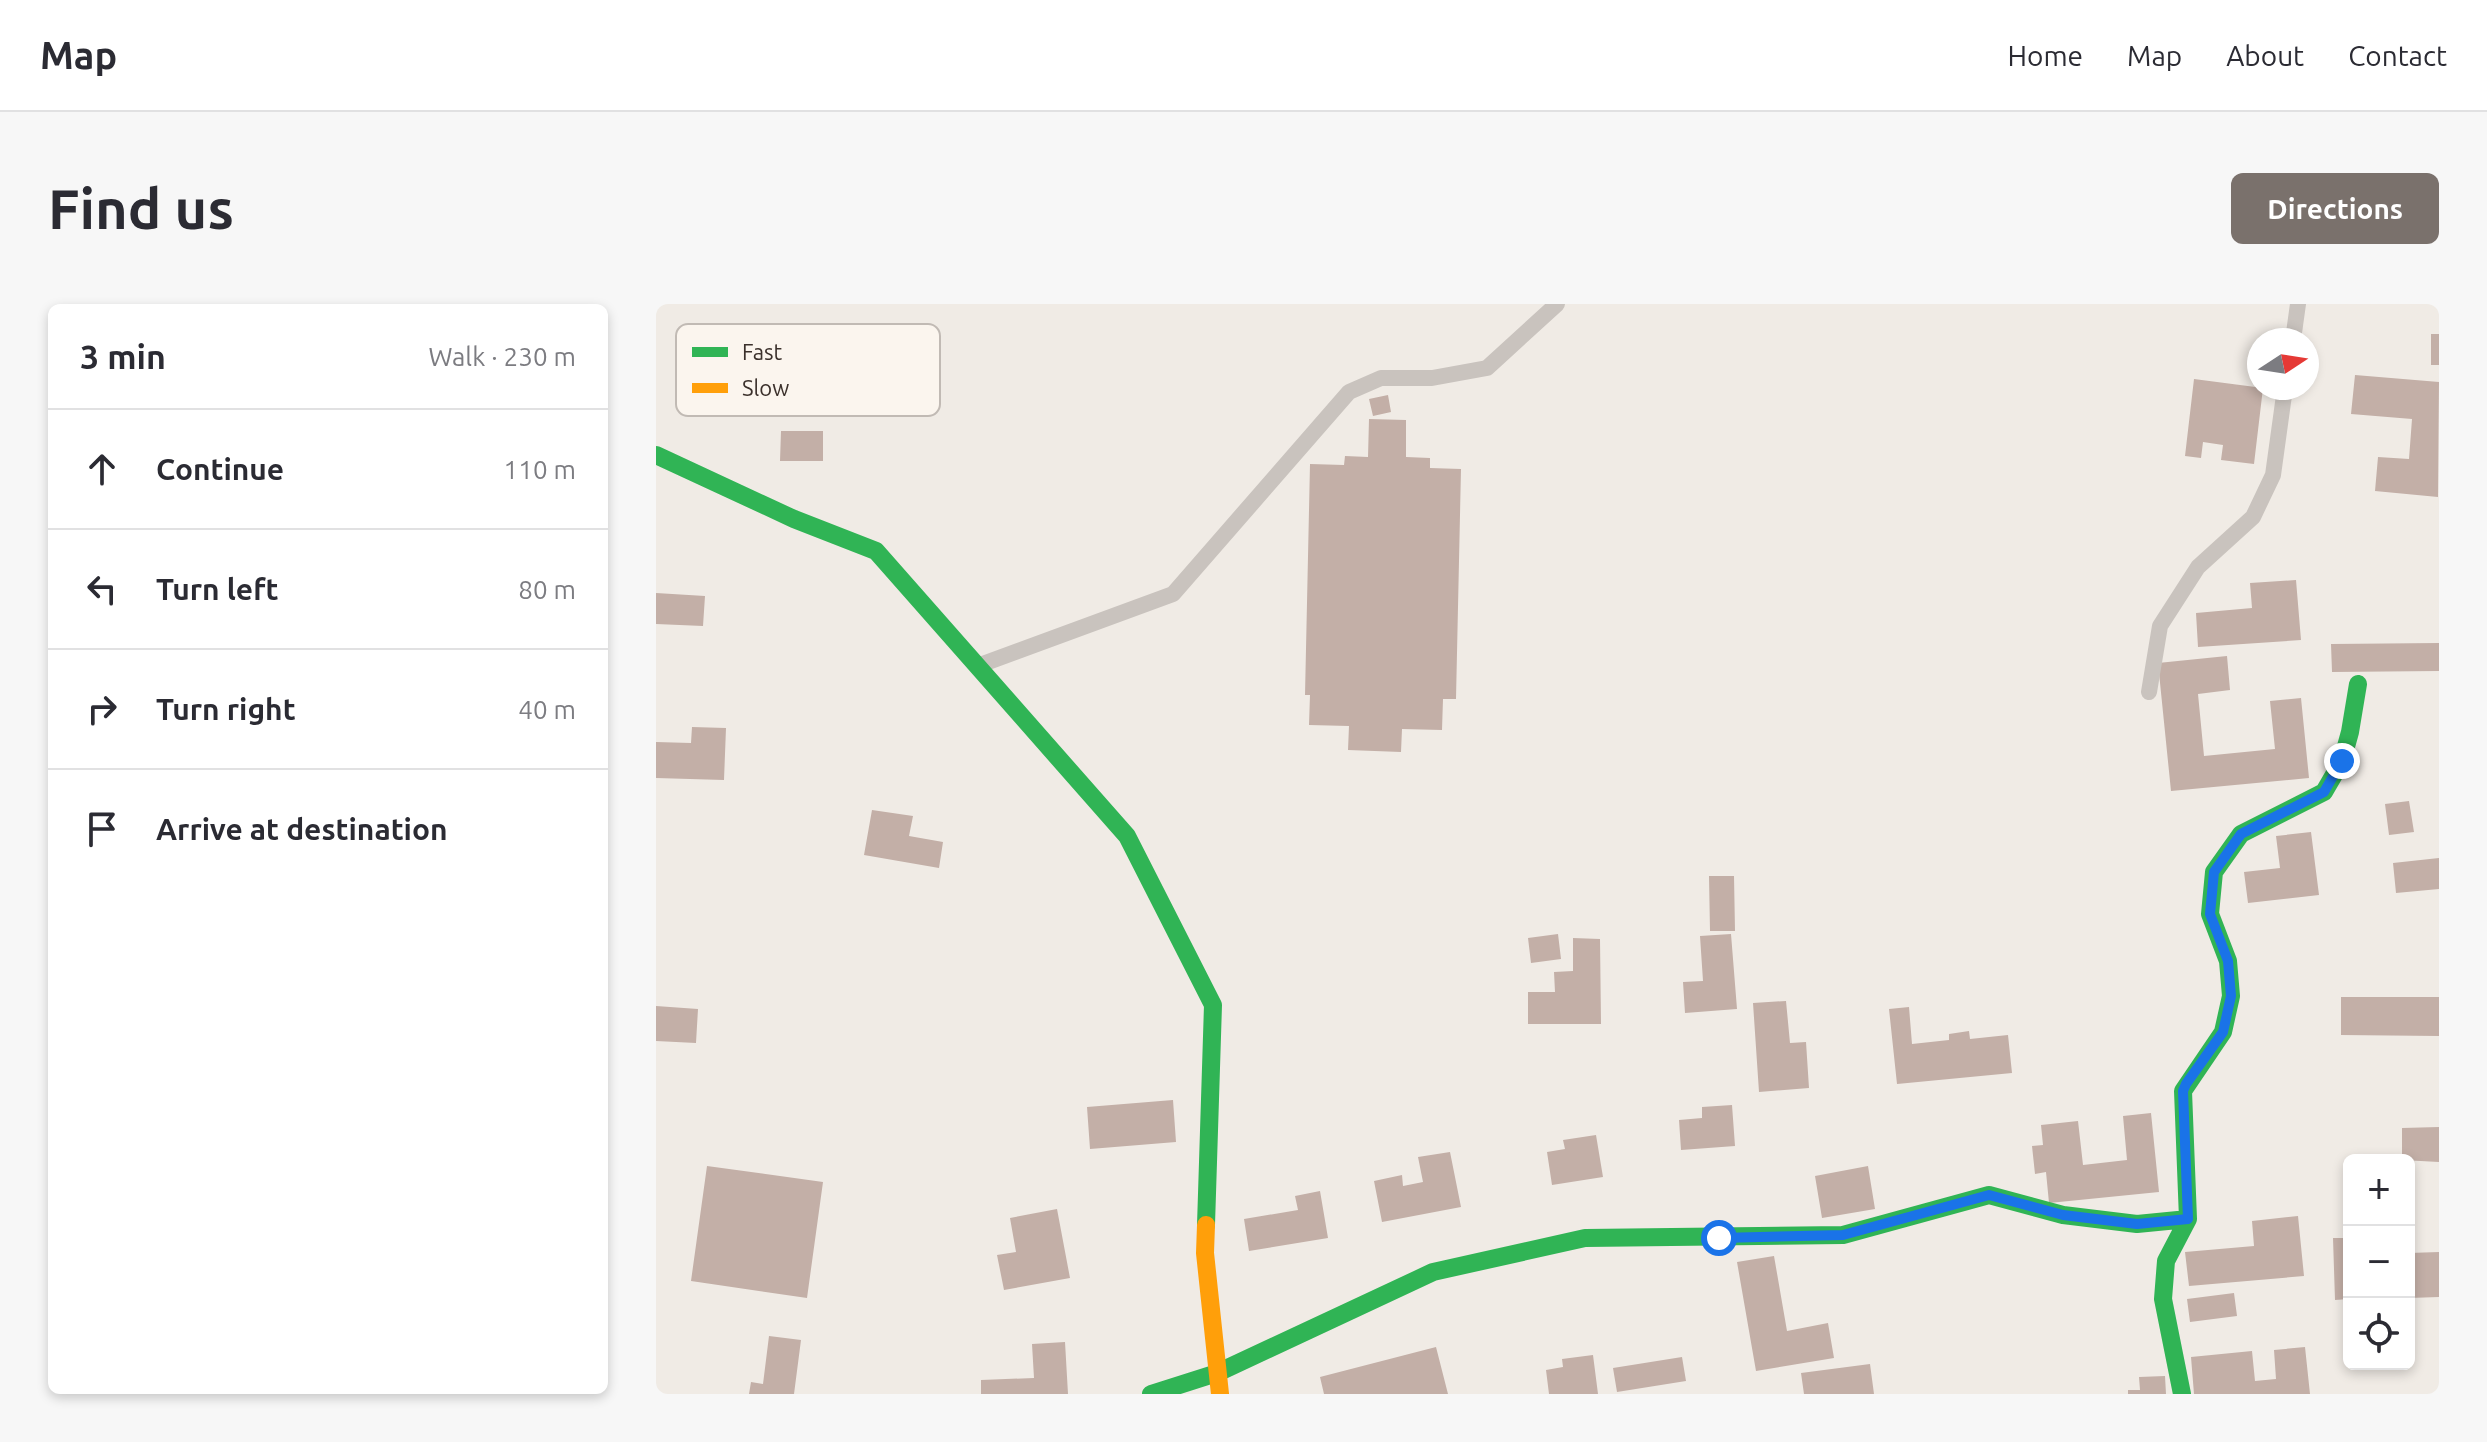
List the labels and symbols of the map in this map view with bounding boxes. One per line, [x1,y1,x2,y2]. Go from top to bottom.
legend [676,324,940,416]
north arrow [2247,328,2319,400]
text: Fast [742,339,783,364]
text: Slow [742,375,789,400]
route end [2324,743,2360,779]
route start [1701,1220,1737,1256]

